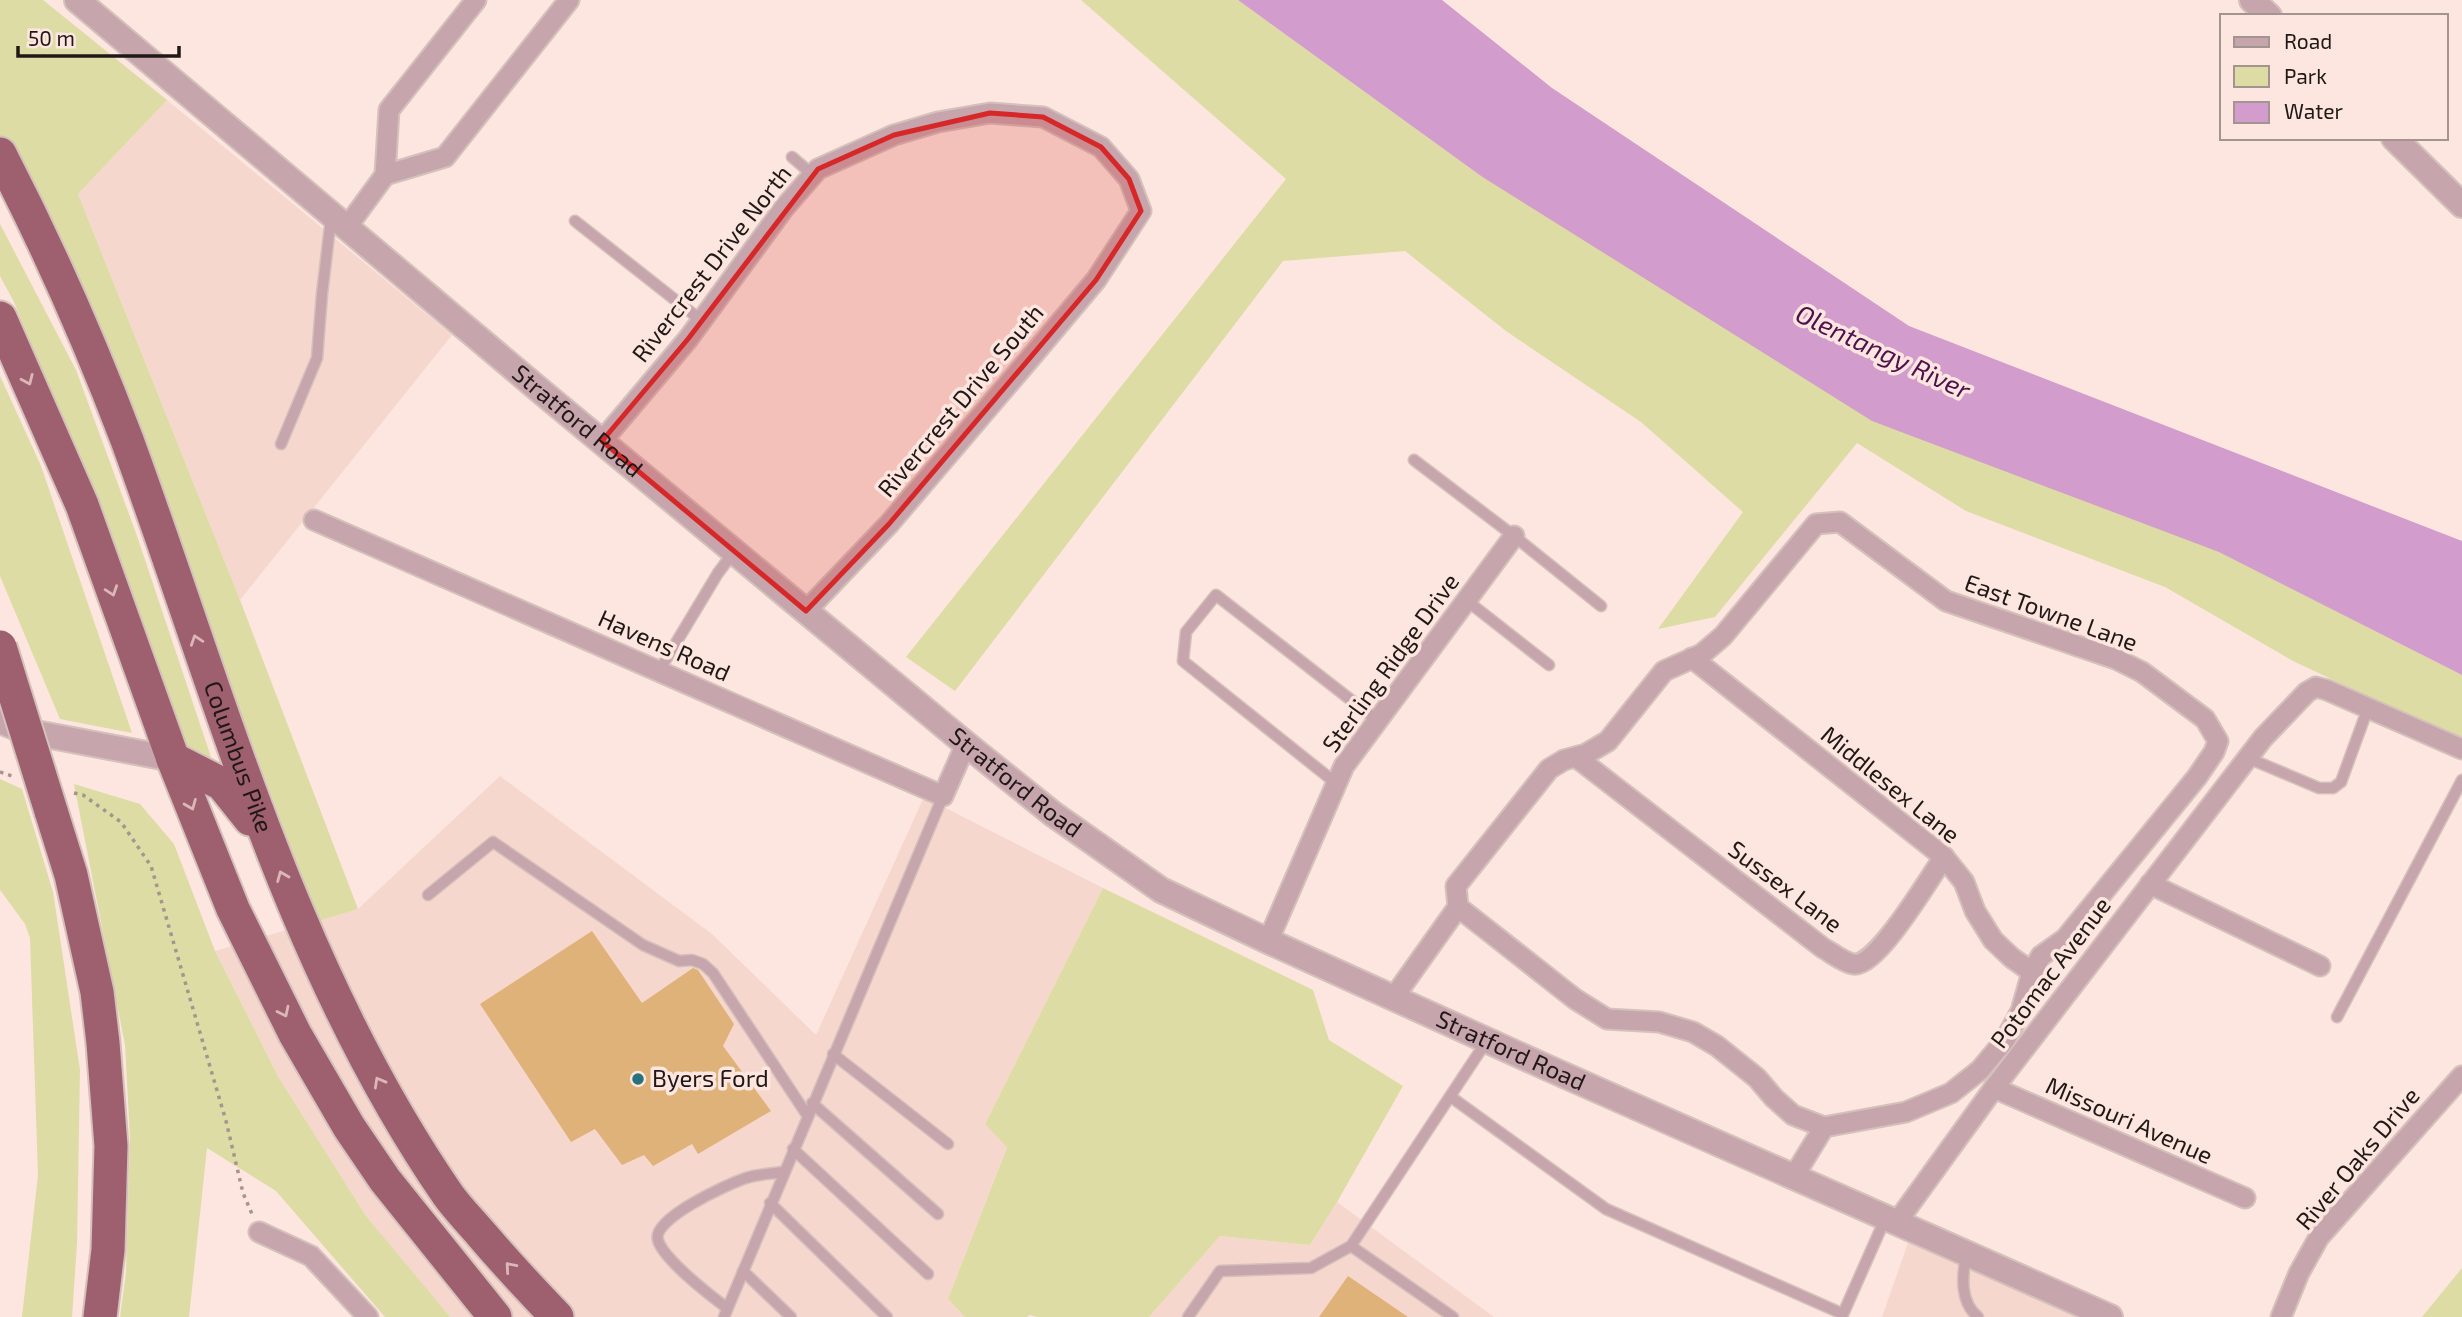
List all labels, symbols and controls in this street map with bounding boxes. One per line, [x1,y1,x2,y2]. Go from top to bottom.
scale bar [18,14,178,58]
legend [2220,14,2448,140]
text: 50 m [28,25,75,50]
text: Road [2284,28,2332,53]
text: Park [2284,63,2327,88]
text: Water [2284,98,2343,123]
street label: Rivercrest Drive North [625,159,797,367]
water label: Olentangy River [1791,297,1976,406]
street label: Rivercrest Drive South [871,298,1049,502]
street label: Stratford Road [507,358,649,483]
one-way arrow [20,373,34,385]
street label: Sterling Ridge Drive [1315,567,1464,757]
street label: East Towne Lane [1961,567,2142,656]
one-way arrow [104,585,118,597]
street label: Havens Road [594,603,735,687]
one-way arrow [190,634,204,646]
street label: Columbus Pike [199,677,280,836]
street label: Middlesex Lane [1816,719,1966,849]
street label: Stratford Road [944,720,1088,843]
one-way arrow [182,798,196,810]
street label: Sussex Lane [1723,834,1848,938]
one-way arrow [277,871,291,883]
street label: Potomac Avenue [1984,891,2116,1053]
street label: Stratford Road [1432,1003,1591,1096]
one-way arrow [276,1005,290,1017]
place label: Byers Ford [652,1063,769,1092]
street label: Missouri Avenue [2042,1070,2217,1169]
marker: Byers Ford [630,1071,646,1087]
one-way arrow [374,1076,387,1089]
street label: River Oaks Drive [2289,1081,2425,1235]
one-way arrow [506,1262,518,1275]

